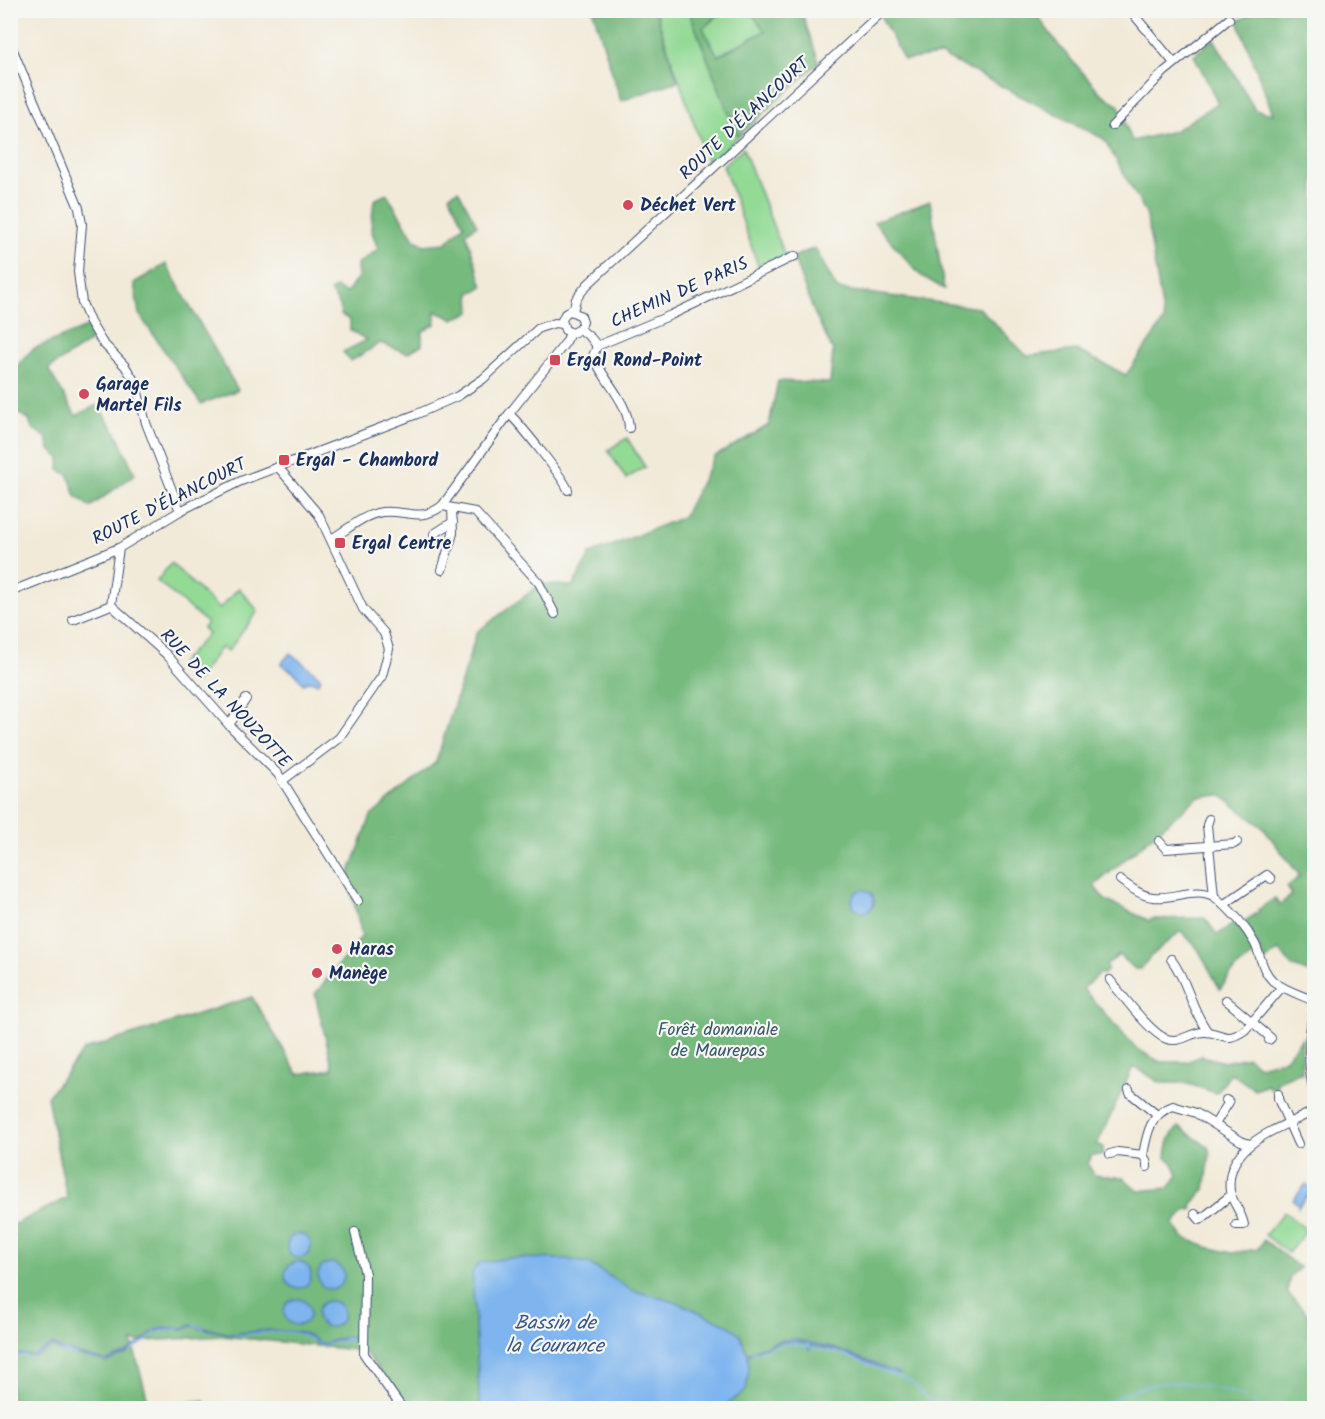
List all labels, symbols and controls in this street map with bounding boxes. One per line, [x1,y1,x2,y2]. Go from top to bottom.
street label: ROUTE D'ÉLANCOURT [673,50,818,188]
place label: Déchet Vert [640,192,737,221]
marker: Déchet Vert [621,198,635,212]
street label: CHEMIN DE PARIS [606,250,754,337]
place label: Ergal Rond-Point [567,347,703,376]
marker: Ergal Rond-Point [548,353,562,367]
place label: Garage Martel Fils [96,371,182,421]
marker: Garage Martel Fils [77,387,91,401]
place label: Ergal - Chambord [296,447,439,476]
street label: ROUTE D'ÉLANCOURT [87,450,253,554]
marker: Ergal - Chambord [277,453,291,467]
place label: Ergal Centre [352,530,451,559]
marker: Ergal Centre [333,536,347,550]
street label: RUE DE LA NOUZOTTE [152,622,298,776]
place label: Haras [349,936,395,965]
marker: Haras [330,942,344,956]
place label: Manège [329,960,388,989]
marker: Manège [310,966,324,980]
park label: Forêt domaniale de Maurepas [658,1016,778,1066]
water label: Bassin de la Courance [506,1308,606,1363]

